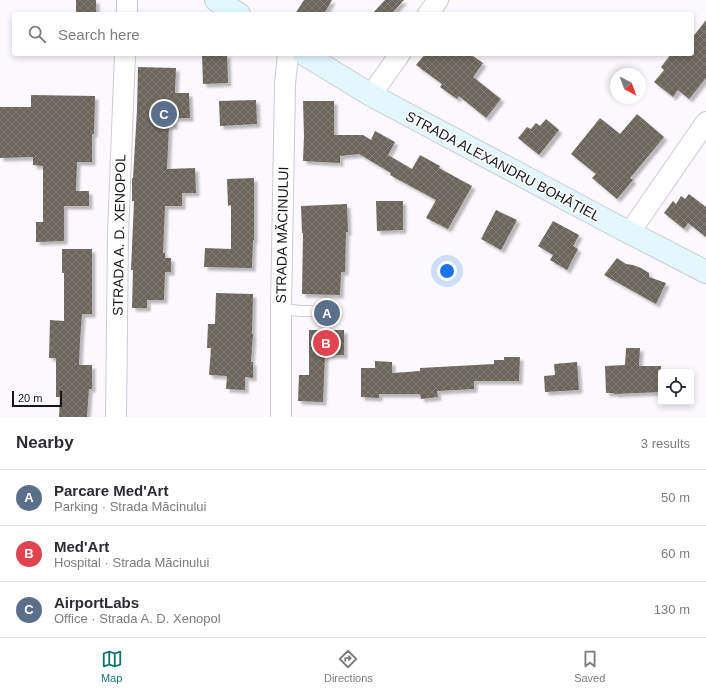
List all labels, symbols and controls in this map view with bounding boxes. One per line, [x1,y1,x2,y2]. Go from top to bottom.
search box [12,12,694,56]
icon: search [26,23,48,45]
text: Search here [58,26,140,43]
north arrow [610,68,646,104]
pin: C [151,99,177,129]
street label: STRADA ALEXANDRU BOHĂȚIEL [403,108,603,224]
street label: STRADA A. D. XENOPOL [110,154,128,316]
street label: STRADA MĂCINULUI [273,166,291,304]
your location [437,261,457,281]
pin: A [314,298,340,328]
pin: B [313,328,339,358]
map controls [658,369,694,405]
button: locate [658,369,694,405]
scale bar [12,389,62,408]
text: 20 m [18,392,42,404]
text: Nearby [16,433,74,452]
text: 3 results [641,436,690,451]
text: Parcare Med'Art [54,482,168,499]
text: A [24,490,34,505]
text: 50 m [661,490,690,505]
text: Parking · Strada Măcinului [54,499,206,514]
text: Med'Art [54,538,109,555]
text: B [24,546,34,561]
text: 60 m [661,546,690,561]
text: Hospital · Strada Măcinului [54,555,209,570]
text: AirportLabs [54,594,139,611]
text: C [24,602,34,617]
text: 130 m [654,602,690,617]
text: Office · Strada A. D. Xenopol [54,611,221,626]
tab: Map [101,648,123,684]
tab: Directions [324,648,373,684]
tab: Saved [574,648,605,684]

